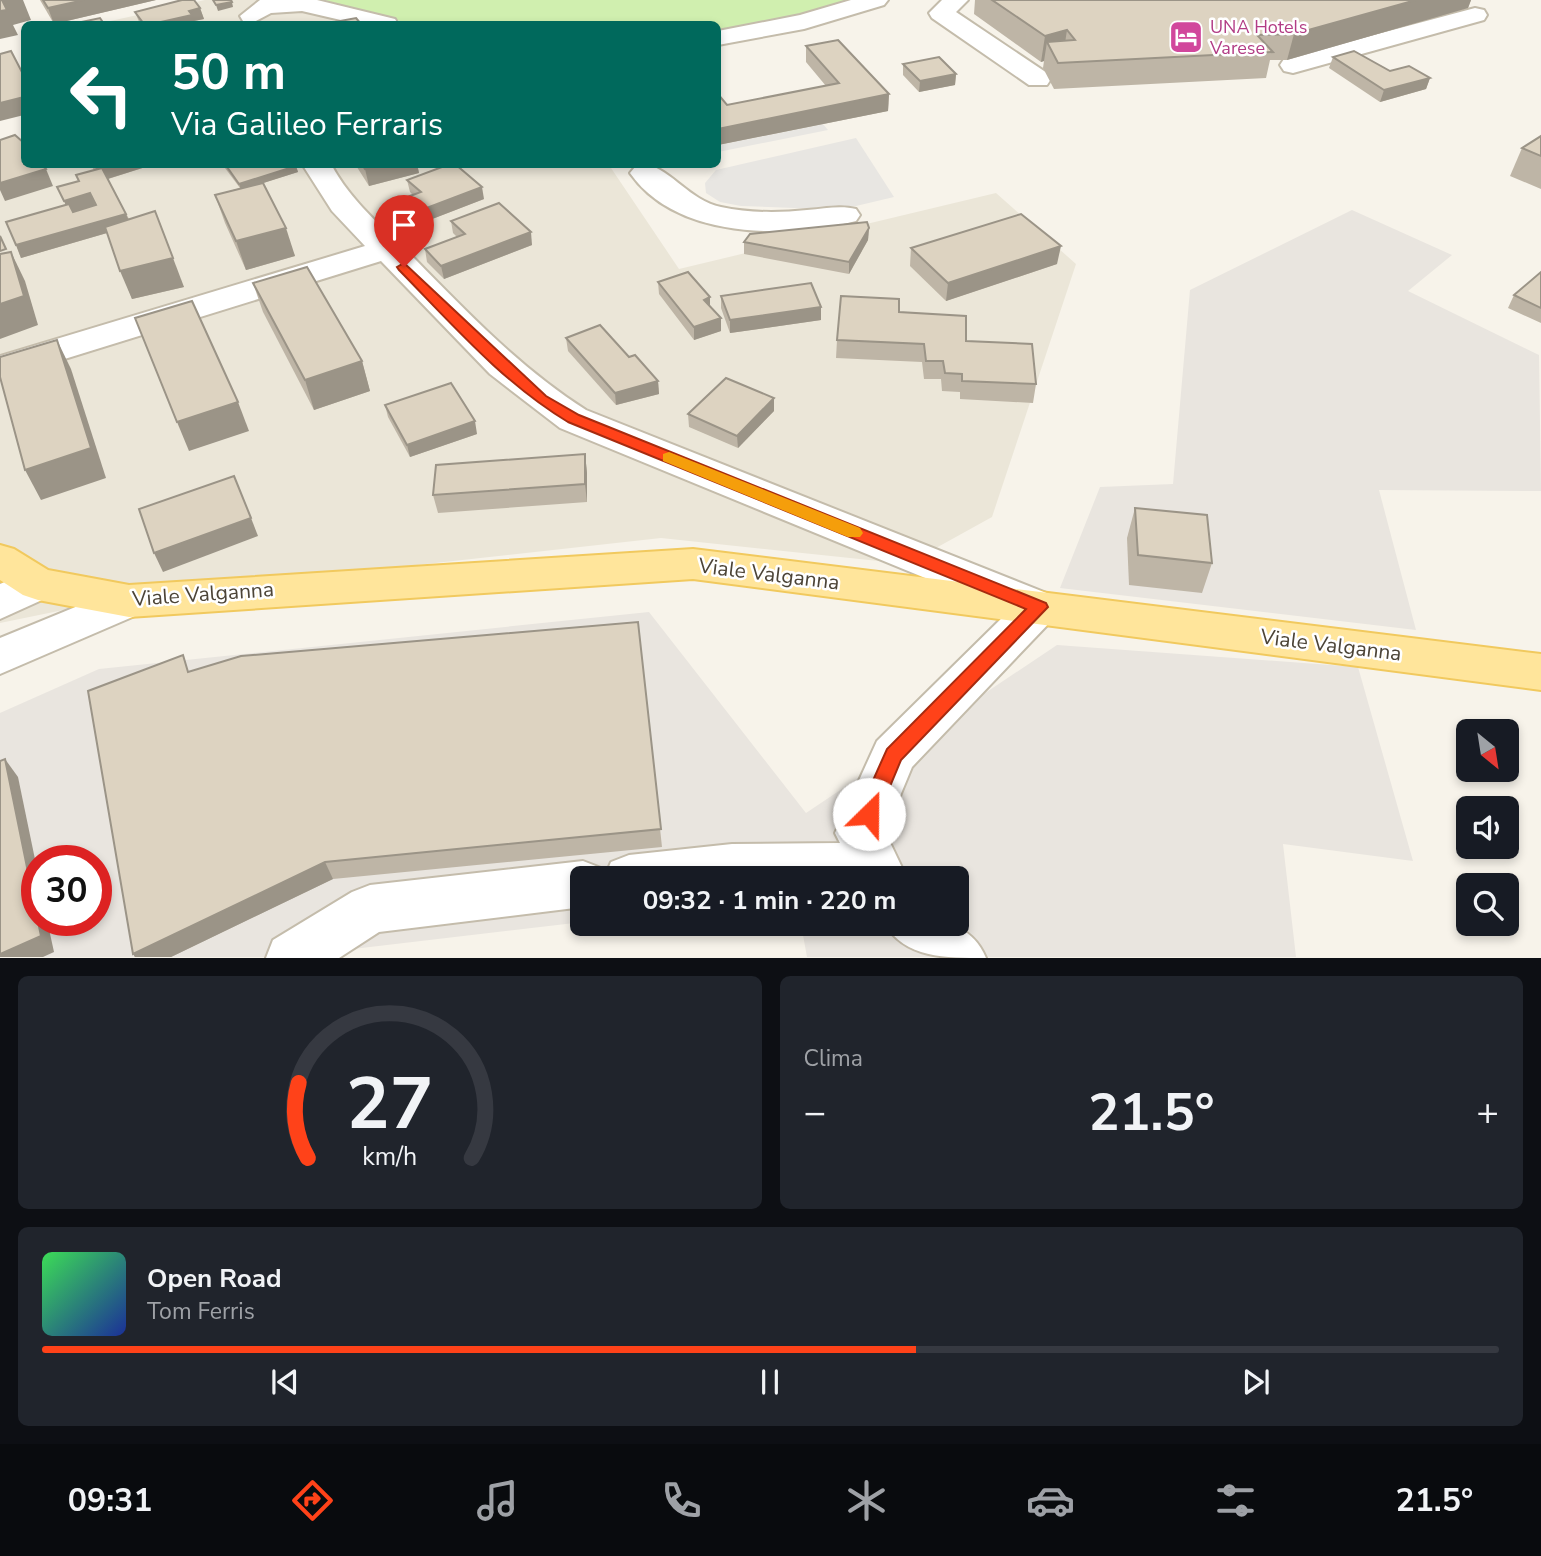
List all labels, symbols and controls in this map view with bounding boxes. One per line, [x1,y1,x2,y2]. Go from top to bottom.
place label: UNA Hotels Varese [1209,15,1307,60]
hotel icon: UNA Hotels Varese [1167,18,1205,56]
text: 50 m [171,39,286,106]
icon: left [56,49,147,140]
text: Via Galileo Ferraris [171,103,443,146]
pin [374,195,434,267]
icon: arrive [385,206,423,244]
street label: Viale Valganna [696,551,841,597]
street label: Viale Valganna [130,575,275,613]
street label: Viale Valganna [1258,622,1403,668]
north arrow [1456,719,1519,782]
map controls [1456,719,1519,936]
position arrow [832,777,906,851]
button: sound [1456,796,1519,859]
speed limit sign: 30 [21,845,112,936]
button: search [1456,873,1519,936]
text: 09:32 · 1 min · 220 m [643,883,896,918]
text: Clima [804,1043,863,1074]
text: 27 [346,1055,433,1155]
text: 21.5° [1088,1077,1214,1148]
text: − [804,1087,826,1138]
text: + [1476,1087,1499,1138]
text: km/h [362,1140,417,1174]
text: Open Road [147,1261,282,1296]
text: Tom Ferris [147,1296,255,1327]
icon: previous [266,1363,304,1401]
icon: pause [751,1363,789,1401]
icon: next [1237,1363,1275,1401]
icon: directions [288,1476,337,1525]
icon: music [473,1476,522,1525]
icon: phone [657,1476,706,1525]
icon: climate [842,1476,891,1525]
icon: car [1026,1476,1075,1525]
icon: filters [1211,1476,1260,1525]
text: 09:31 [68,1479,153,1522]
text: 21.5° [1395,1479,1473,1522]

